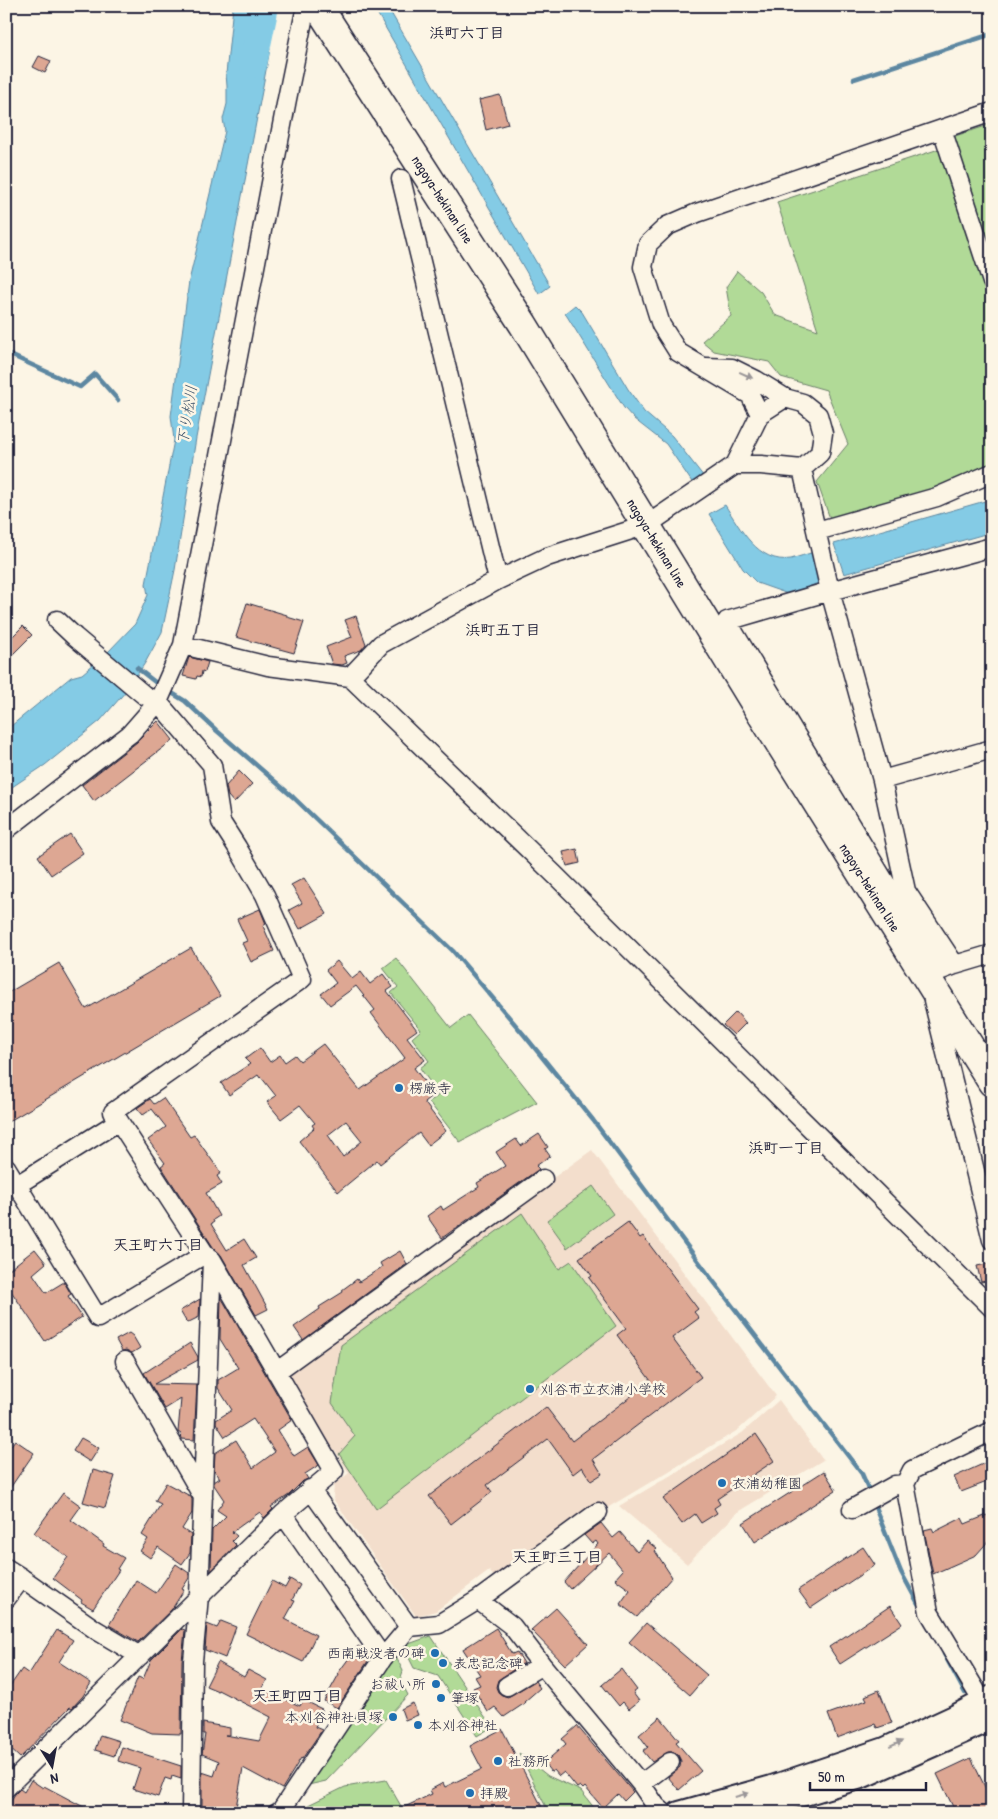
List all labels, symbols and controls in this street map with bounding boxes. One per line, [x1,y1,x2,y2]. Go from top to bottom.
district label: 浜町六丁目 [429,22,505,43]
street label: nagoya-hekinan line [408,151,479,247]
one-way arrow [739,371,753,379]
water label: 下り松川 [171,384,202,446]
street label: nagoya-hekinan line [623,495,692,591]
district label: 浜町五丁目 [465,619,541,640]
street label: nagoya-hekinan line [835,839,906,935]
place label: 楞厳寺 [409,1078,451,1097]
marker: 楞厳寺 [393,1082,405,1094]
district label: 浜町一丁目 [748,1137,824,1158]
district label: 天王町六丁目 [113,1234,203,1255]
place label: 刈谷市立衣浦小学校 [540,1379,666,1398]
marker: 刈谷市立衣浦小学校 [524,1383,536,1395]
place label: 衣浦幼稚園 [732,1473,802,1492]
marker: 衣浦幼稚園 [716,1477,728,1489]
district label: 天王町三丁目 [512,1546,602,1567]
place label: 西南戦没者の碑 [327,1643,425,1662]
marker: 西南戦没者の碑 [429,1647,441,1659]
place label: 表忠記念碑 [453,1653,523,1672]
marker: 表忠記念碑 [437,1657,449,1669]
place label: お祓い所 [370,1674,426,1693]
marker: お祓い所 [430,1678,442,1690]
district label: 天王町四丁目 [252,1685,342,1706]
place label: 筆塚 [451,1688,479,1707]
marker: 筆塚 [435,1692,447,1704]
place label: 本刈谷神社貝塚 [285,1707,383,1726]
marker: 本刈谷神社貝塚 [387,1711,399,1723]
place label: 本刈谷神社 [428,1715,498,1734]
marker: 本刈谷神社 [412,1719,424,1731]
one-way arrow [889,1740,904,1748]
north arrow [28,1742,78,1792]
place label: 社務所 [508,1751,550,1770]
marker: 社務所 [492,1755,504,1767]
scale bar [810,1759,927,1791]
text: 50 m [818,1766,845,1787]
text: N [49,1769,60,1789]
place label: 拝殿 [480,1783,508,1802]
marker: 拝殿 [464,1787,476,1799]
one-way arrow [735,1791,750,1799]

